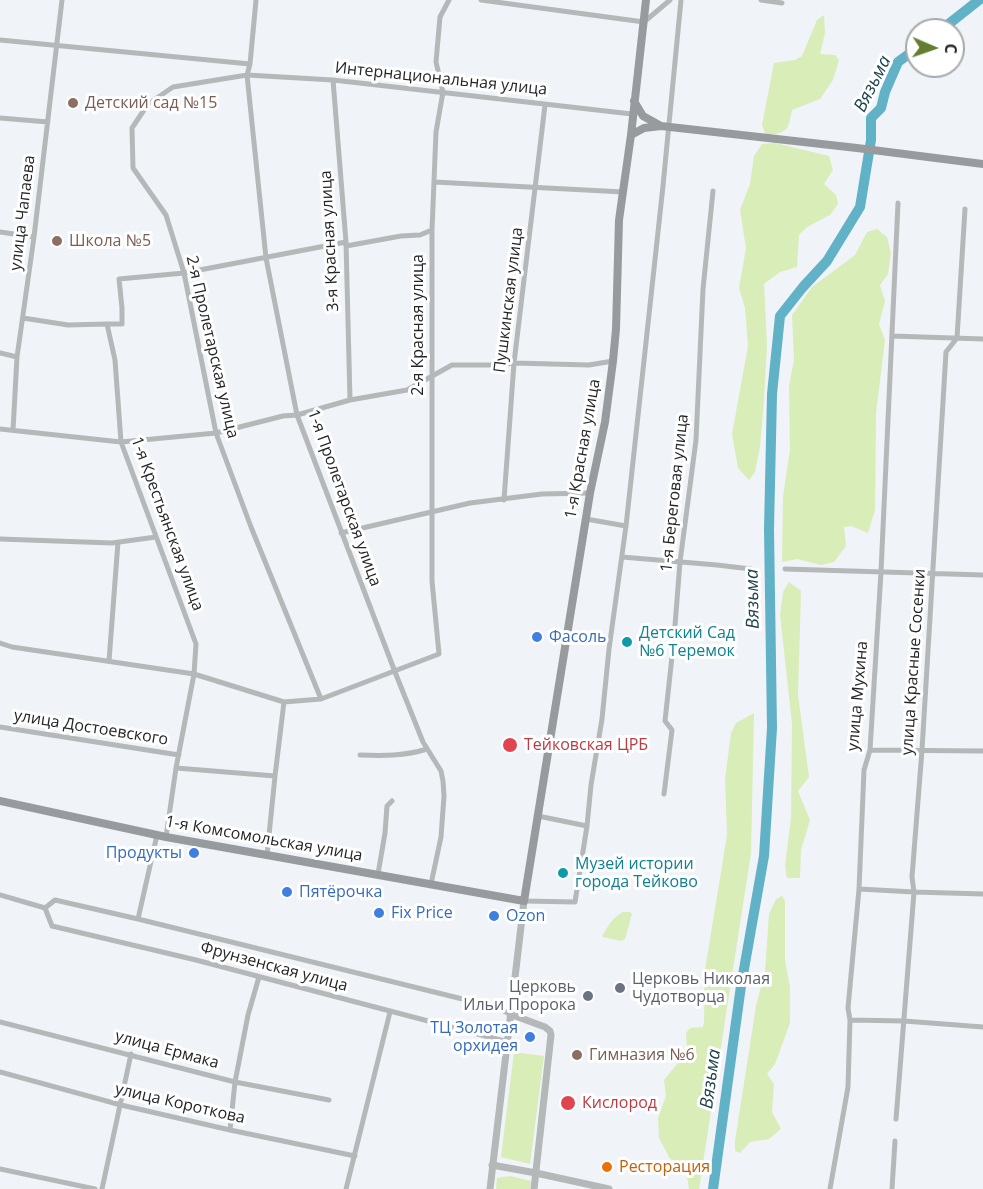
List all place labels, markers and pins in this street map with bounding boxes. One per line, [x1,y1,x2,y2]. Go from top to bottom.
place label: Детский сад №15 [85,93,217,113]
marker: Детский сад №15 [66,96,80,110]
place label: Школа №5 [69,231,151,251]
marker: Школа №5 [50,234,64,248]
place label: Детский Сад №6 Теремок [639,623,735,661]
place label: Фасоль [549,627,607,647]
marker: Фасоль [530,630,544,644]
marker: Детский Сад №6 Теремок [620,635,634,649]
place label: Тейковская ЦРБ [524,735,648,755]
marker: Тейковская ЦРБ [501,736,519,754]
place label: Продукты [106,843,182,863]
marker: Продукты [187,846,201,860]
place label: Музей истории города Тейково [575,854,698,892]
marker: Музей истории города Тейково [556,866,570,880]
place label: Пятёрочка [299,882,382,902]
marker: Пятёрочка [280,885,294,899]
place label: Fix Price [391,903,453,923]
marker: Fix Price [372,906,386,920]
place label: Ozon [506,906,545,926]
marker: Ozon [487,909,501,923]
place label: Церковь Николая Чудотворца [632,969,770,1007]
place label: Церковь Ильи Пророка [463,977,576,1015]
marker: Церковь Николая Чудотворца [613,981,627,995]
marker: Церковь Ильи Пророка [581,989,595,1003]
place label: ТЦ Золотая орхидея [430,1018,518,1056]
marker: ТЦ Золотая орхидея [523,1030,537,1044]
place label: Гимназия №6 [589,1045,695,1065]
marker: Гимназия №6 [570,1048,584,1062]
place label: Кислород [582,1093,657,1113]
marker: Кислород [559,1094,577,1112]
place label: Ресторация [619,1157,710,1177]
marker: Ресторация [600,1160,614,1174]

